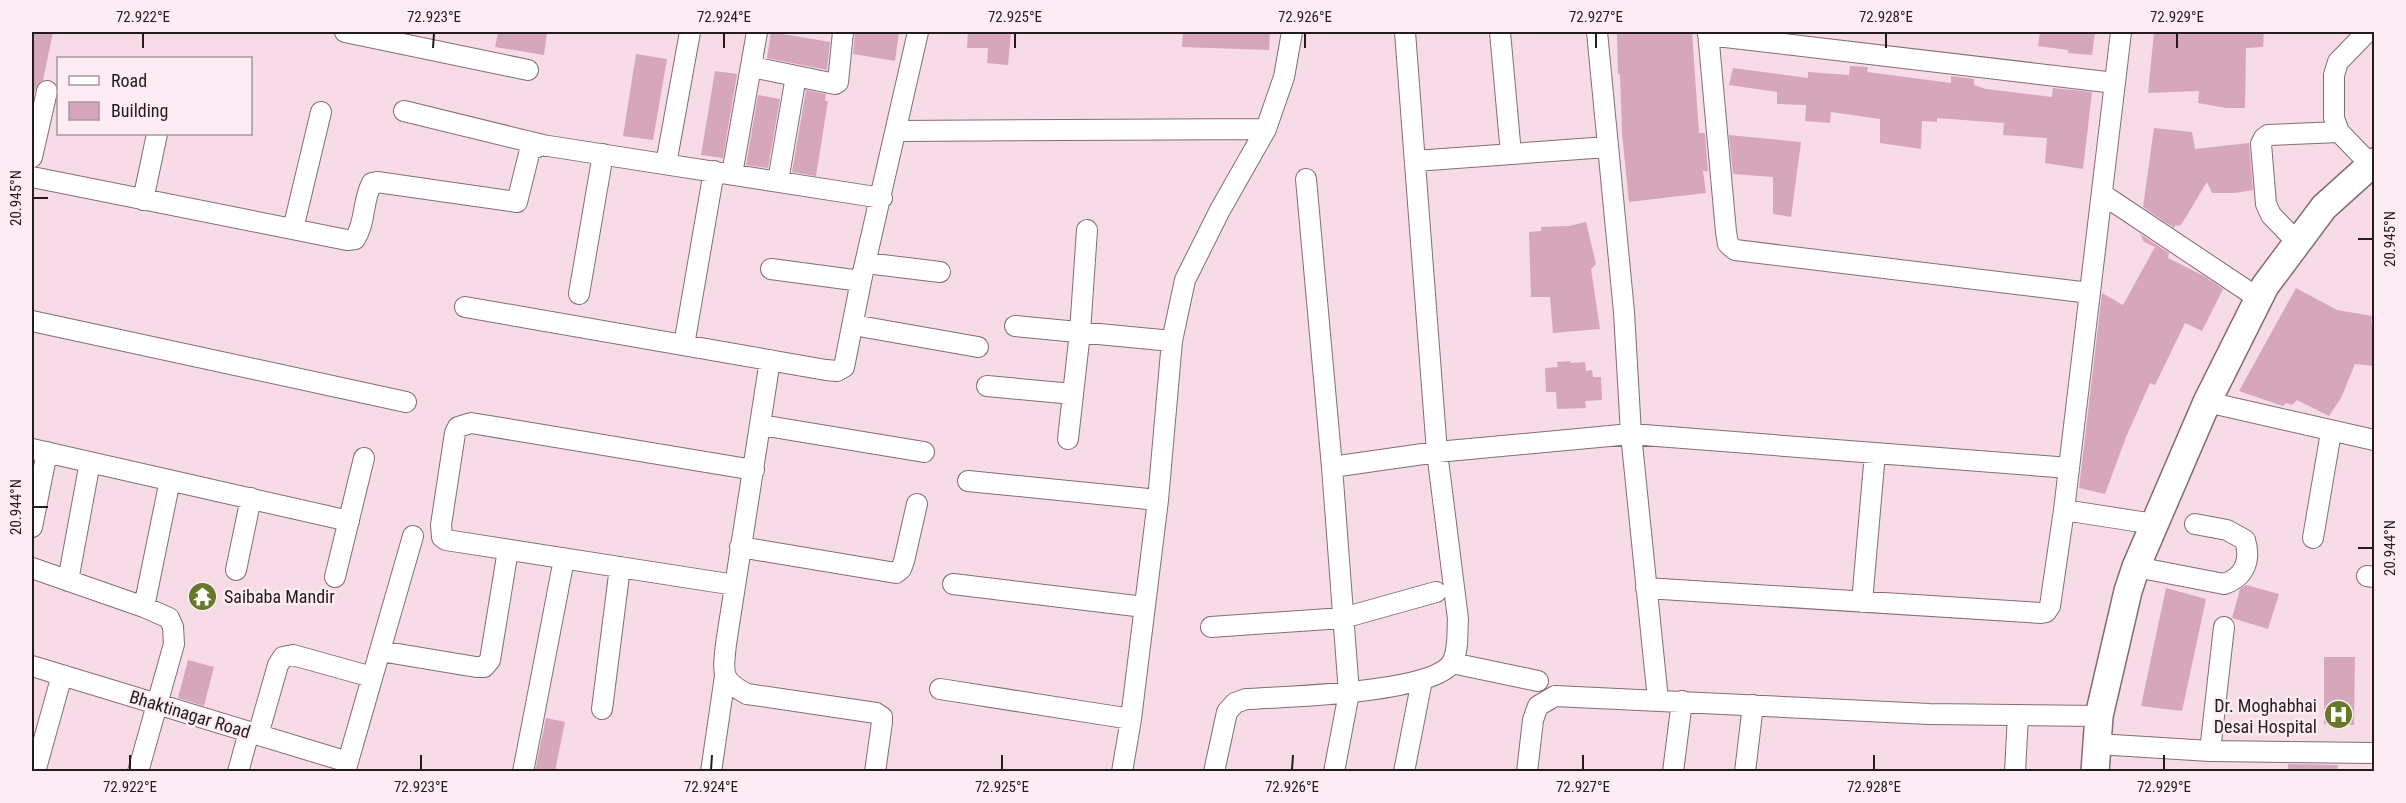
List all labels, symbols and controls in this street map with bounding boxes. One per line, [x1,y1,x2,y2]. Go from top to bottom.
text: 72.922°E [116,8,170,26]
text: 72.923°E [407,8,461,26]
text: 72.924°E [697,8,751,26]
text: 72.925°E [988,8,1042,26]
text: 72.926°E [1278,8,1332,26]
text: 72.927°E [1569,8,1623,26]
text: 72.928°E [1859,8,1913,26]
text: 72.929°E [2150,8,2204,26]
legend [57,57,252,135]
text: Road [111,70,147,91]
text: Building [111,100,168,121]
text: 20.945°N [7,170,25,226]
text: 20.945°N [2381,211,2399,267]
text: 20.944°N [7,479,25,535]
text: 20.944°N [2381,520,2399,576]
temple icon: Saibaba Mandir [187,580,219,612]
place label: Saibaba Mandir [224,586,335,607]
street label: Bhaktinagar Road [127,686,253,742]
place label: Dr. Moghabhai Desai Hospital [2214,695,2317,737]
hospital icon: Dr. Moghabhai Desai Hospital [2322,699,2354,731]
text: 72.922°E [103,778,157,796]
text: 72.923°E [394,778,448,796]
text: 72.924°E [684,778,738,796]
text: 72.925°E [975,778,1029,796]
text: 72.926°E [1265,778,1319,796]
text: 72.927°E [1556,778,1610,796]
text: 72.928°E [1847,778,1901,796]
text: 72.929°E [2137,778,2191,796]

